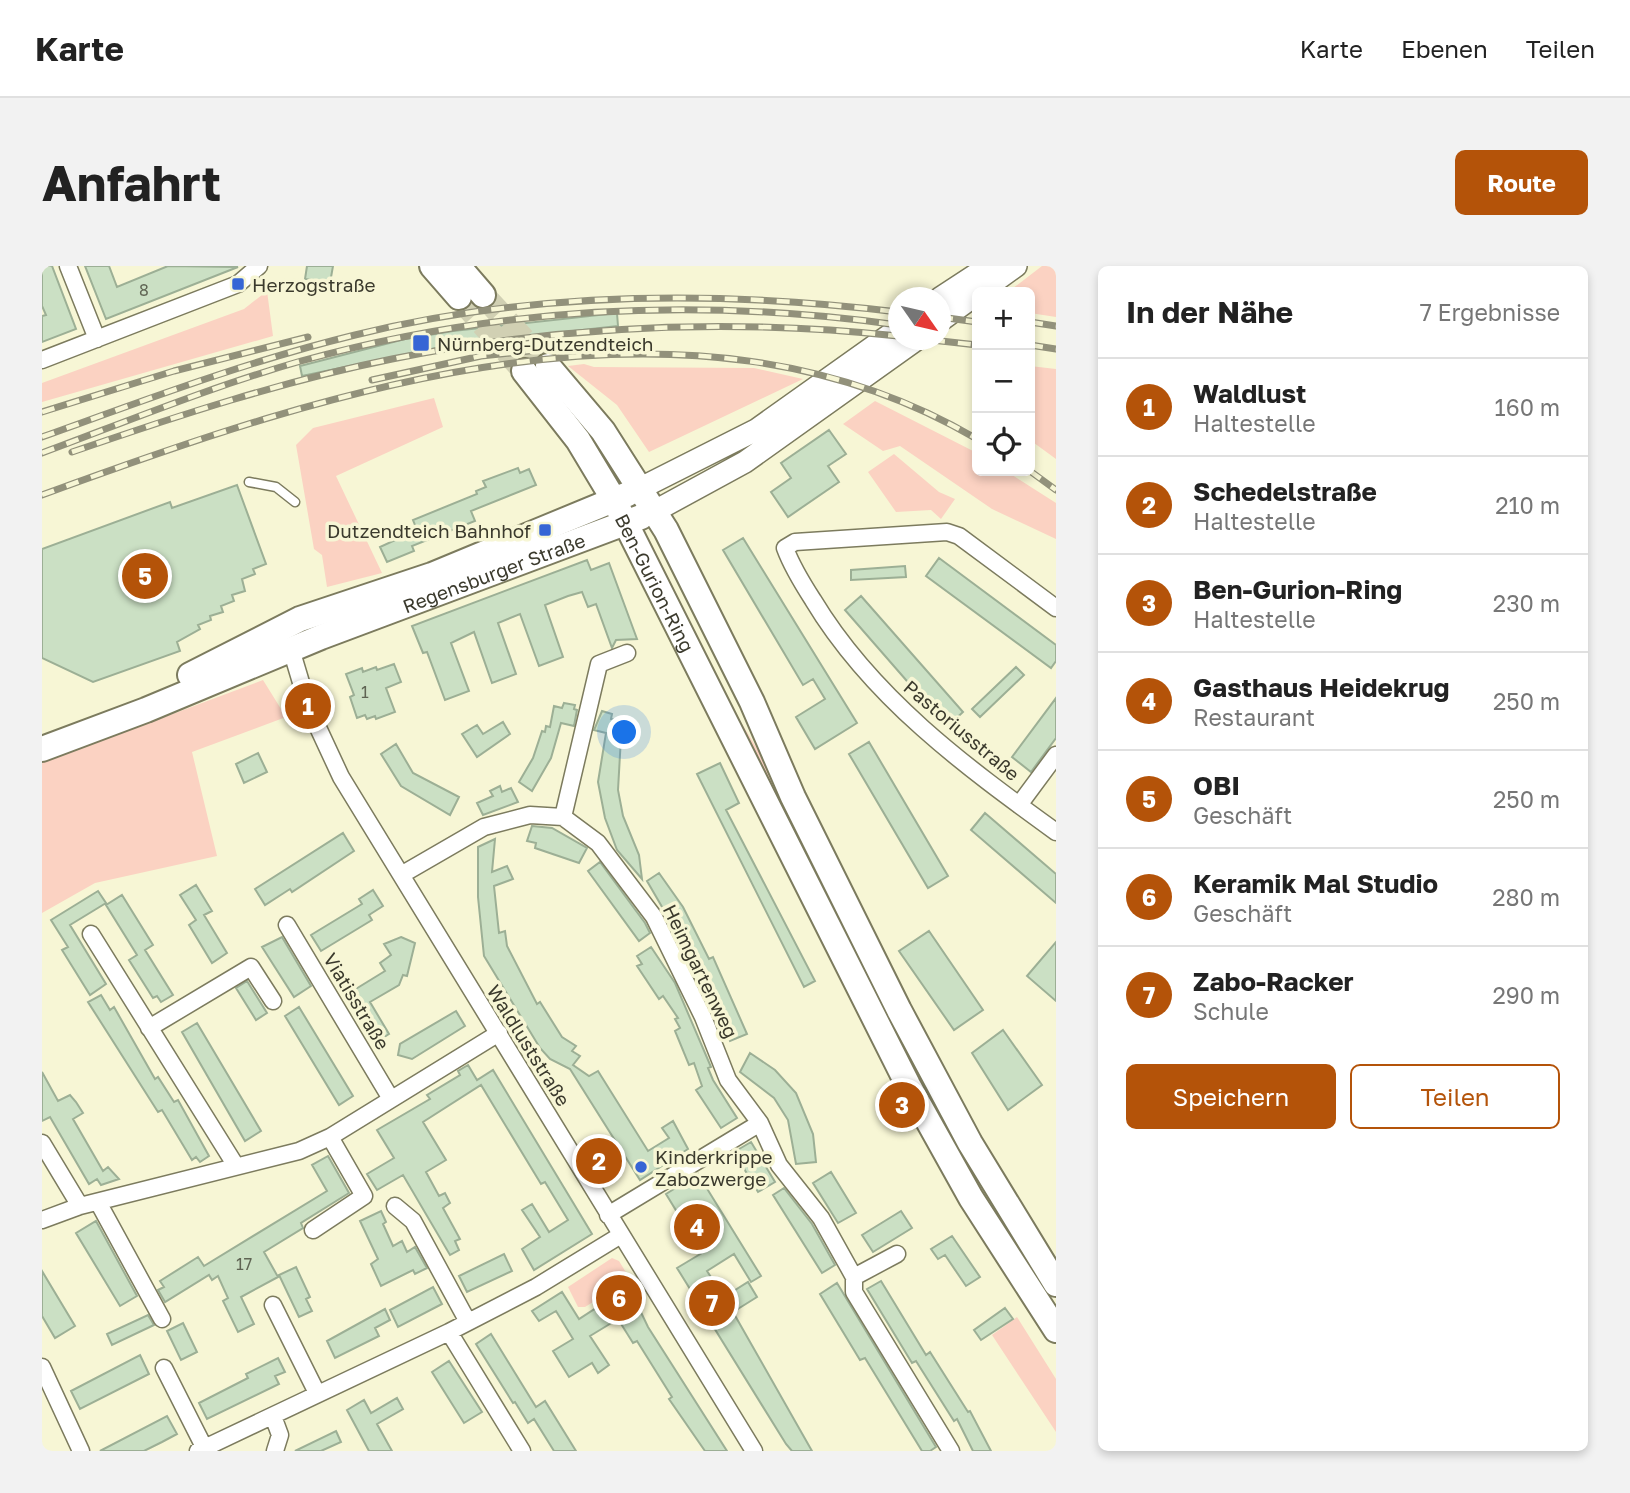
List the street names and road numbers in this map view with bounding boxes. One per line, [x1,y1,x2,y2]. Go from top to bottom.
street label: Ben-Gurion-Ring [611,510,700,656]
street label: Regensburger Straße [399,528,588,617]
street label: Pastoriusstraße [900,675,1024,785]
street label: Heimgartenweg [659,901,743,1041]
street label: Viatisstraße [319,948,395,1054]
street label: Waldluststraße [482,980,576,1110]

